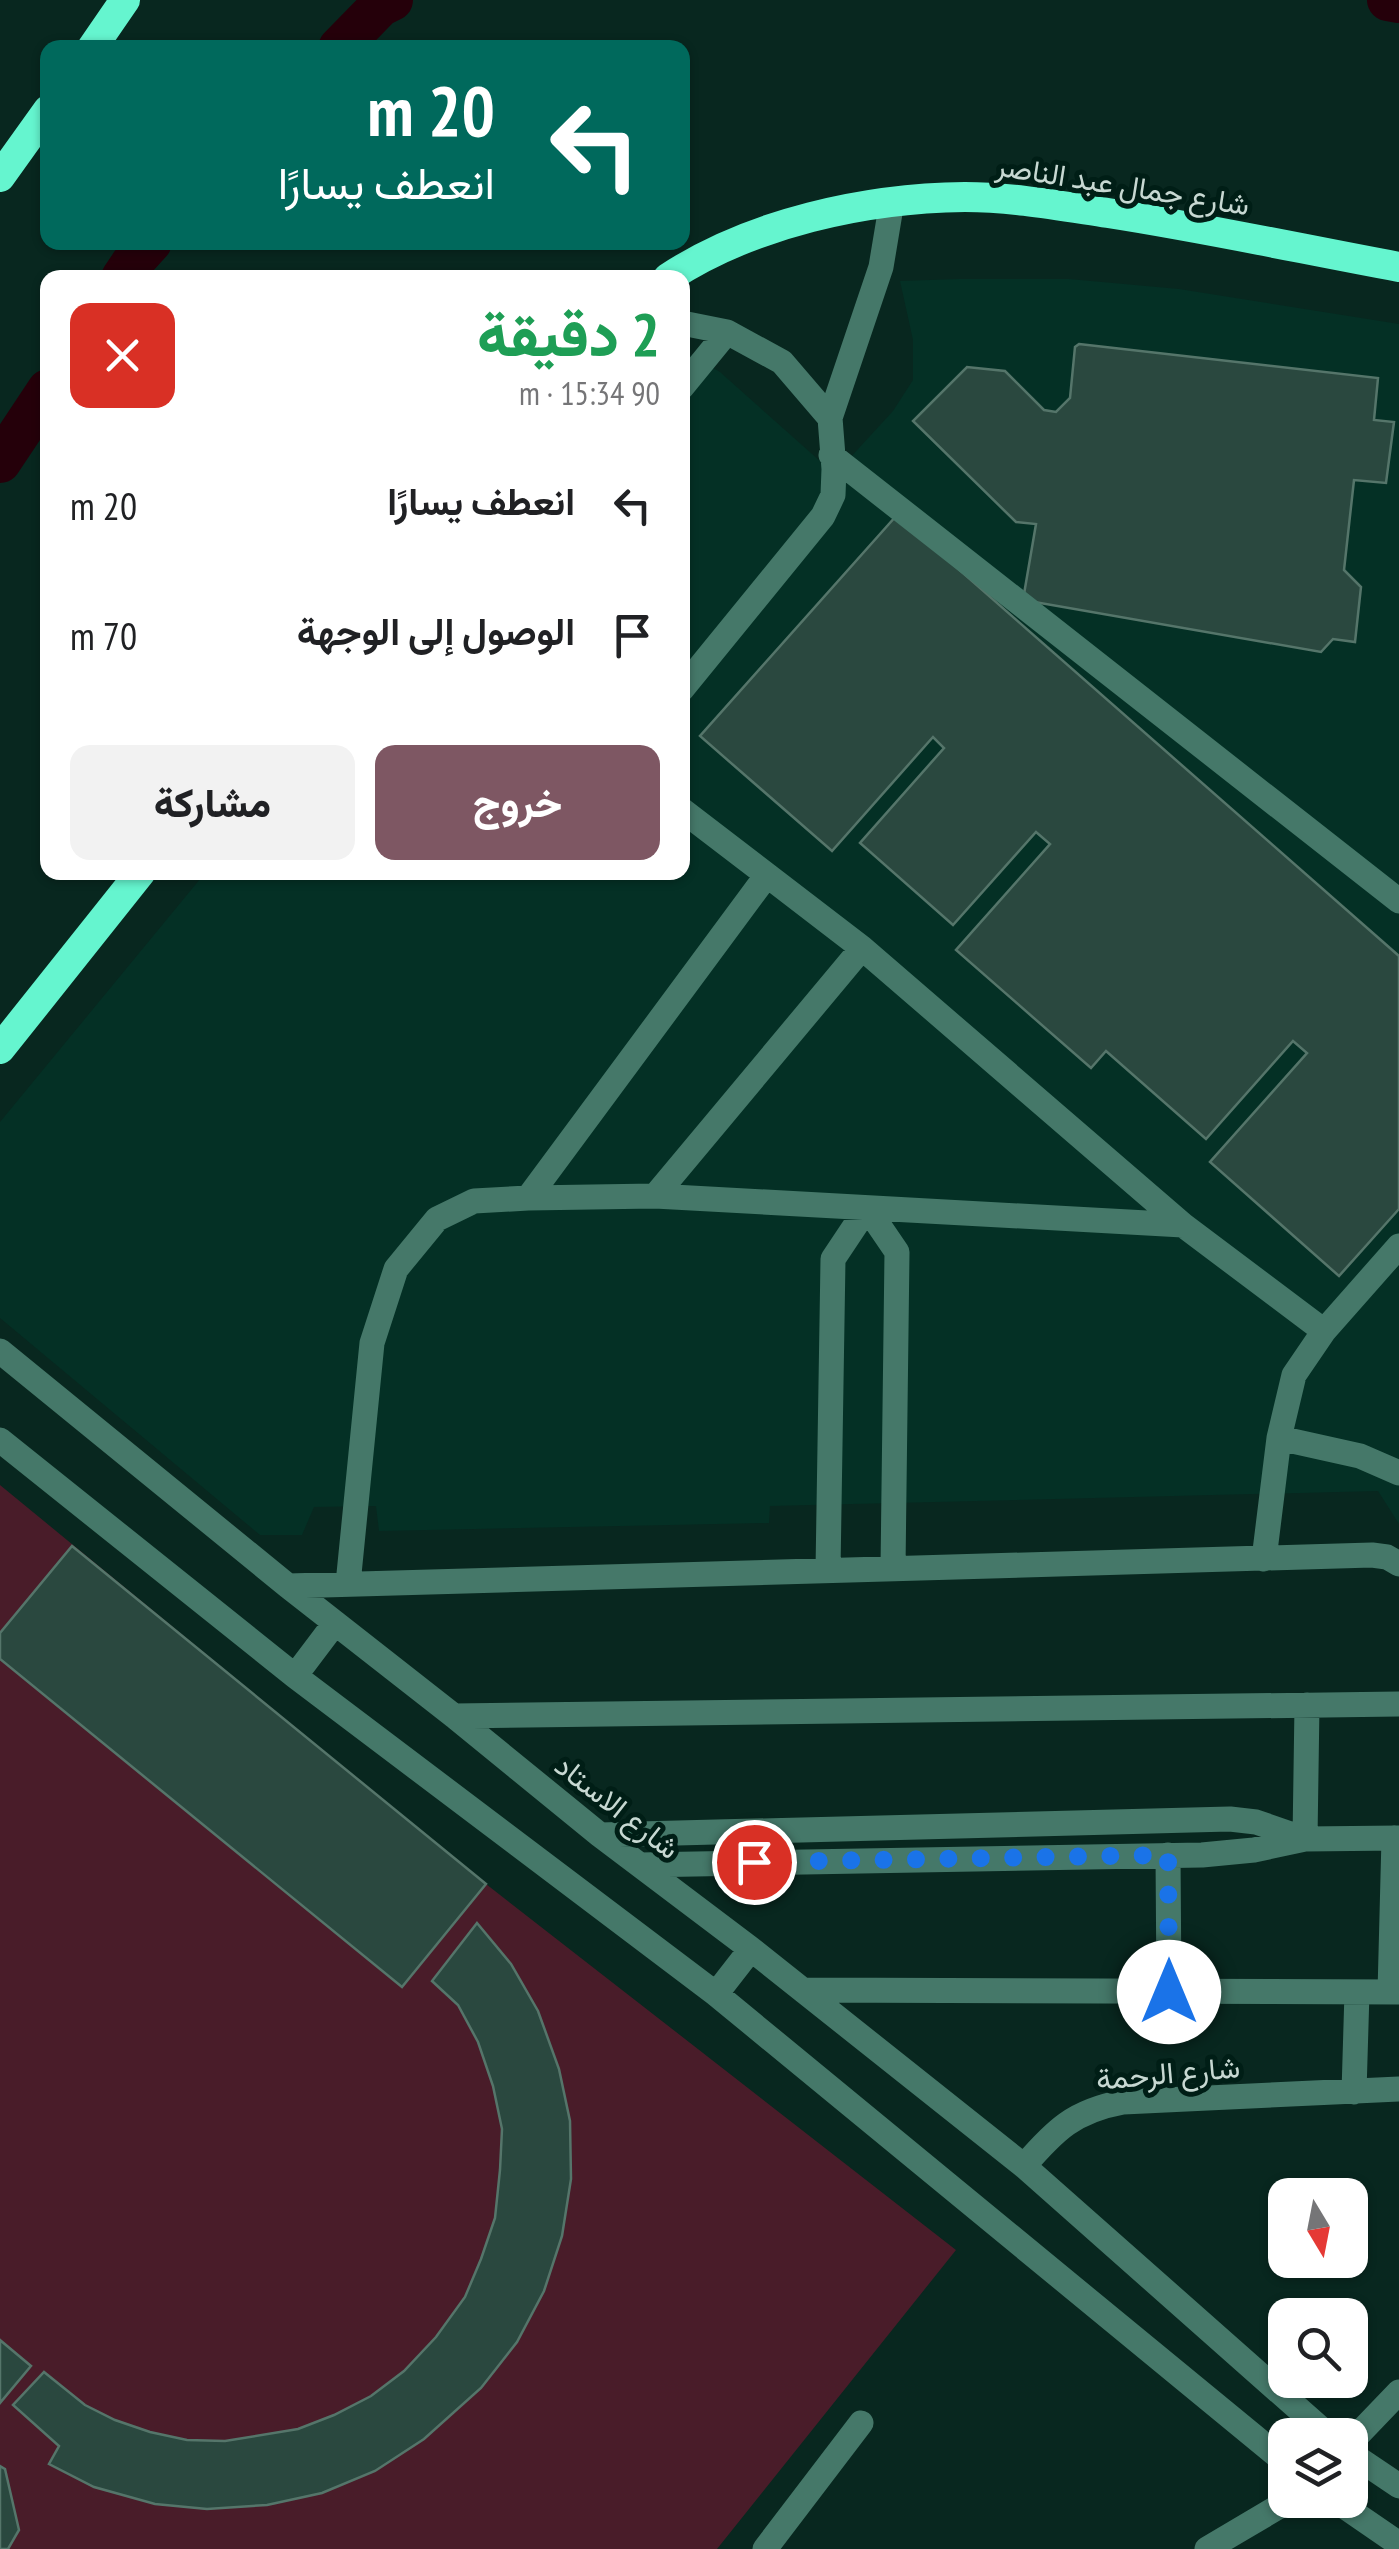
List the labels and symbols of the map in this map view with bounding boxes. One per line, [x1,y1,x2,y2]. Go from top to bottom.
street label: شارع جمال عبد الناصر [992,145,1252,225]
street label: شارع الاستاد [546,1745,688,1869]
pin [712,1820,797,1905]
position arrow [1117,1940,1221,2044]
street label: شارع الرحمة [1094,2046,1242,2100]
north arrow [1268,2178,1368,2278]

